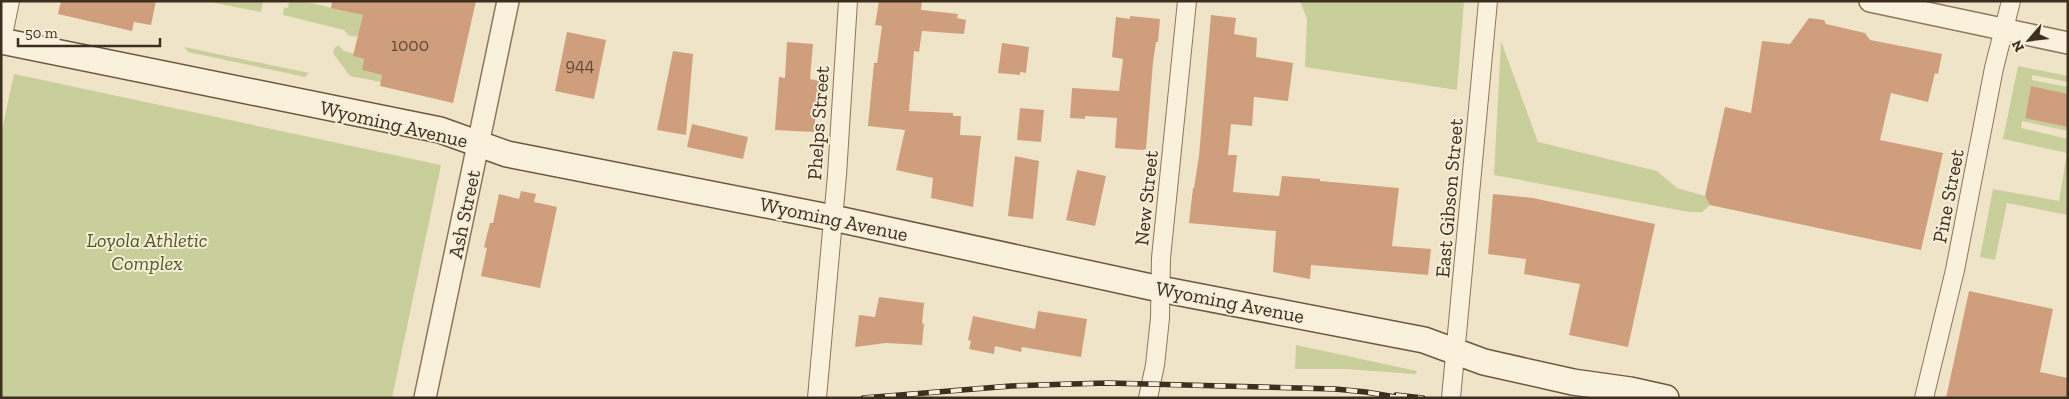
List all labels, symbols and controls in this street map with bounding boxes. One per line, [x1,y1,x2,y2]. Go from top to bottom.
scale bar [18,15,160,47]
north arrow [2004,15,2054,65]
text: 50 m [25,24,58,42]
house number: 1000 [391,34,429,56]
text: N [2008,37,2028,55]
house number: 944 [566,54,595,76]
street label: Phelps Street [802,65,834,181]
street label: Wyoming Avenue [318,95,470,153]
street label: East Gibson Street [1430,117,1468,279]
street label: Pine Street [1927,146,1969,245]
street label: New Street [1129,149,1163,247]
street label: Ash Street [443,167,485,260]
street label: Wyoming Avenue [758,192,910,246]
park label: Loyola Athletic Complex [86,228,208,275]
street label: Wyoming Avenue [1154,276,1306,328]

